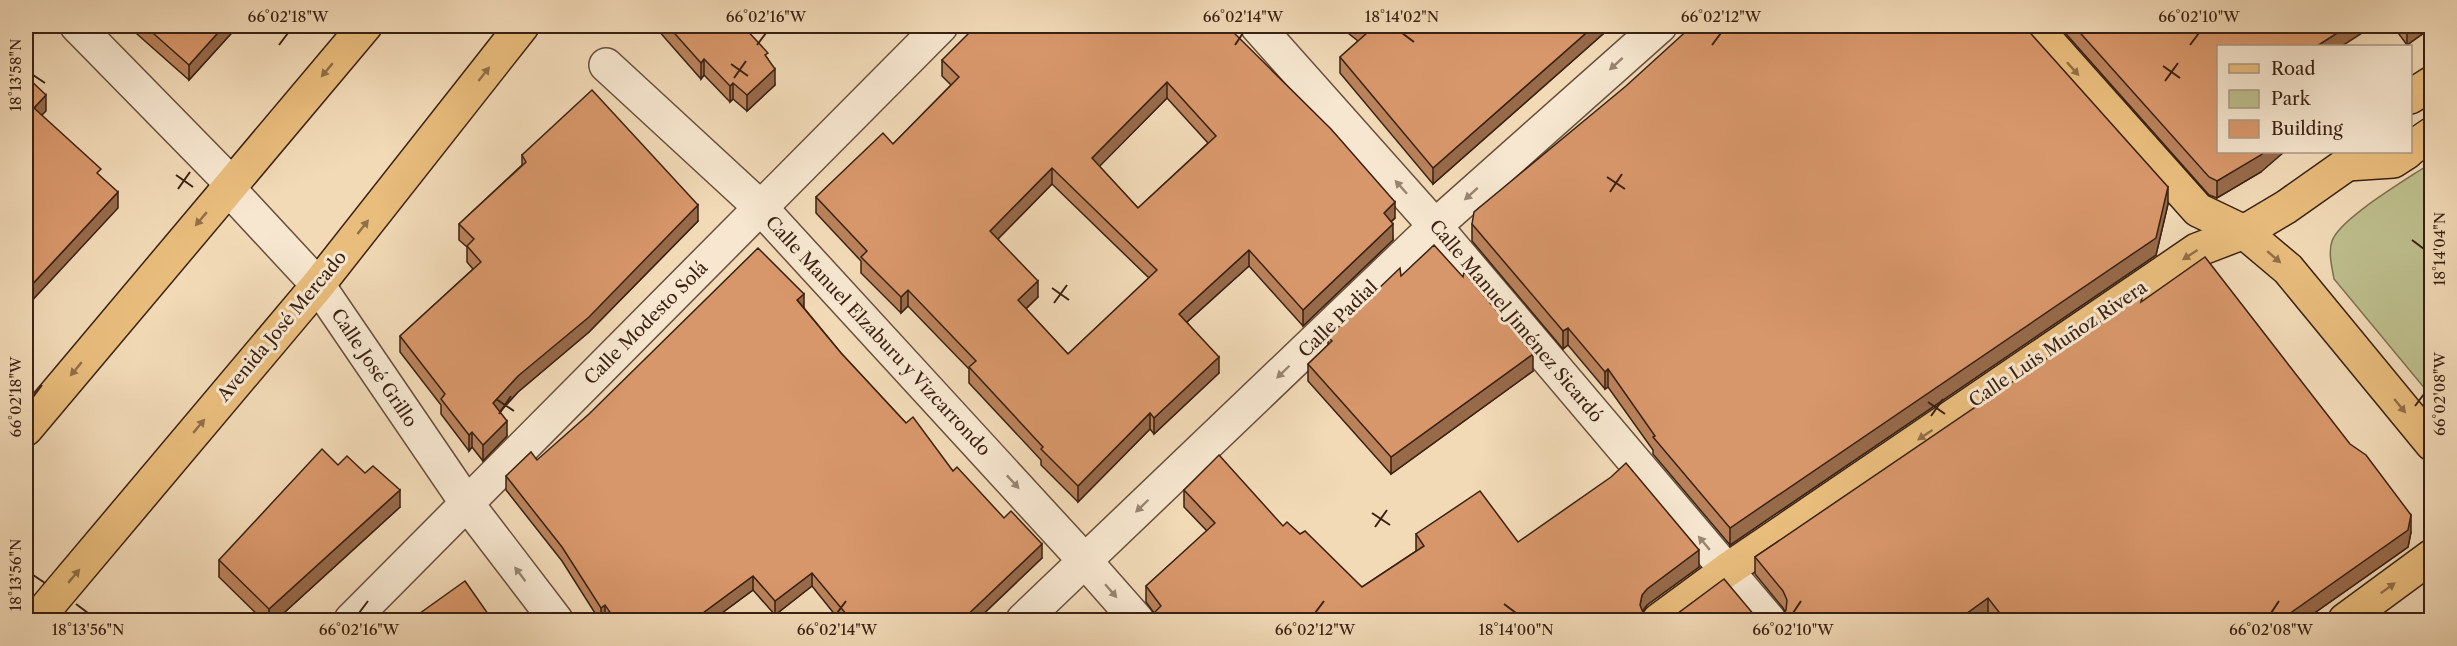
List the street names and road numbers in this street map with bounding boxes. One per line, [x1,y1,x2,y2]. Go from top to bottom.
street label: Calle Manuel Elzaburu y Vizcarrondo [761,212,995,460]
street label: Calle Manuel Jiménez Sicardó [1425,215,1607,427]
street label: Avenida José Mercado [212,246,351,406]
street label: Calle Modesto Solá [580,256,713,389]
street label: Calle Padial [1294,276,1382,362]
street label: Calle Luis Muñoz Rivera [1965,276,2152,412]
street label: Calle José Grillo [326,305,422,431]

